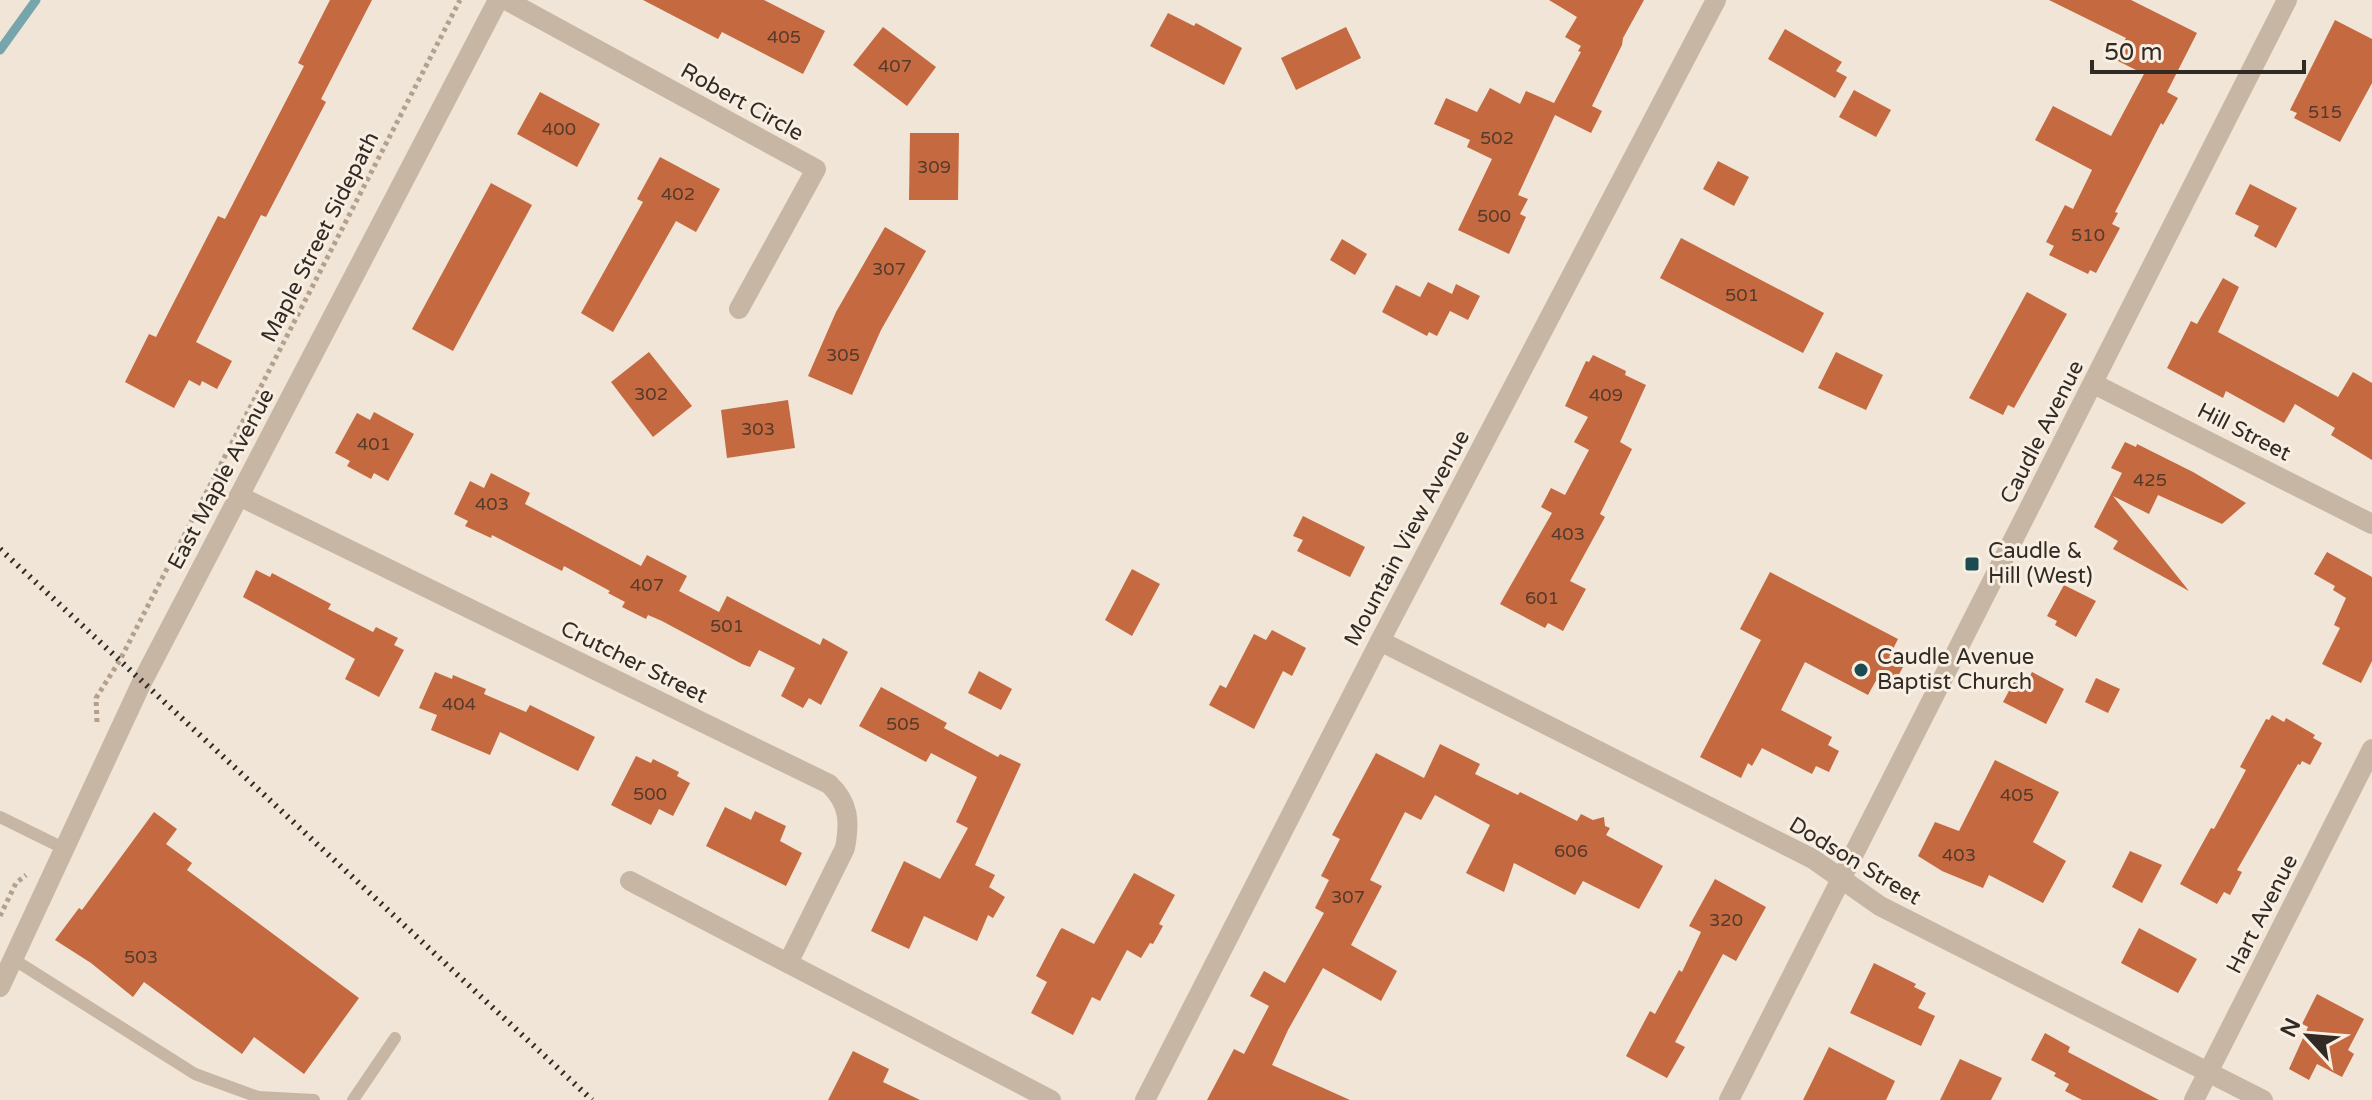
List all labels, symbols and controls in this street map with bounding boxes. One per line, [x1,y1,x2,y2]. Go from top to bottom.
scale bar [2092,24,2304,74]
house number: 405 [767,26,801,48]
text: 50 m [2104,38,2162,67]
house number: 407 [878,55,912,77]
street label: Robert Circle [676,58,808,146]
house number: 515 [2308,101,2342,123]
house number: 400 [542,118,576,140]
street label: Maple Street Sidepath [256,127,384,347]
house number: 502 [1480,127,1514,149]
house number: 309 [917,156,951,178]
house number: 402 [661,183,695,205]
house number: 500 [1477,205,1511,227]
house number: 510 [2071,224,2105,246]
house number: 307 [872,258,906,280]
house number: 501 [1725,284,1759,306]
house number: 305 [826,344,860,366]
street label: Caudle Avenue [1995,356,2089,508]
house number: 302 [634,383,668,405]
street label: East Maple Avenue [162,384,280,574]
house number: 409 [1589,384,1623,406]
street label: Hill Street [2193,397,2295,467]
house number: 303 [741,418,775,440]
street label: Mountain View Avenue [1339,426,1475,650]
house number: 401 [357,433,391,455]
house number: 425 [2133,469,2167,491]
house number: 403 [475,493,509,515]
house number: 403 [1551,523,1585,545]
place label: Caudle & Hill (West) [1988,538,2093,589]
marker: Caudle & Hill (West) [1963,555,1981,573]
house number: 407 [630,574,664,596]
house number: 601 [1525,587,1559,609]
street label: Crutcher Street [556,615,712,709]
house number: 501 [710,615,744,637]
place label: Caudle Avenue Baptist Church [1877,644,2034,695]
marker: Caudle Avenue Baptist Church [1852,661,1870,679]
house number: 404 [442,693,476,715]
house number: 505 [886,713,920,735]
house number: 500 [633,783,667,805]
house number: 405 [2000,784,2034,806]
street label: Dodson Street [1784,811,1926,911]
house number: 606 [1554,840,1588,862]
house number: 403 [1942,844,1976,866]
street label: Hart Avenue [2221,850,2303,978]
house number: 307 [1331,886,1365,908]
house number: 320 [1709,909,1743,931]
house number: 503 [124,946,158,968]
north arrow [2268,996,2348,1076]
text: N [2275,1014,2306,1041]

